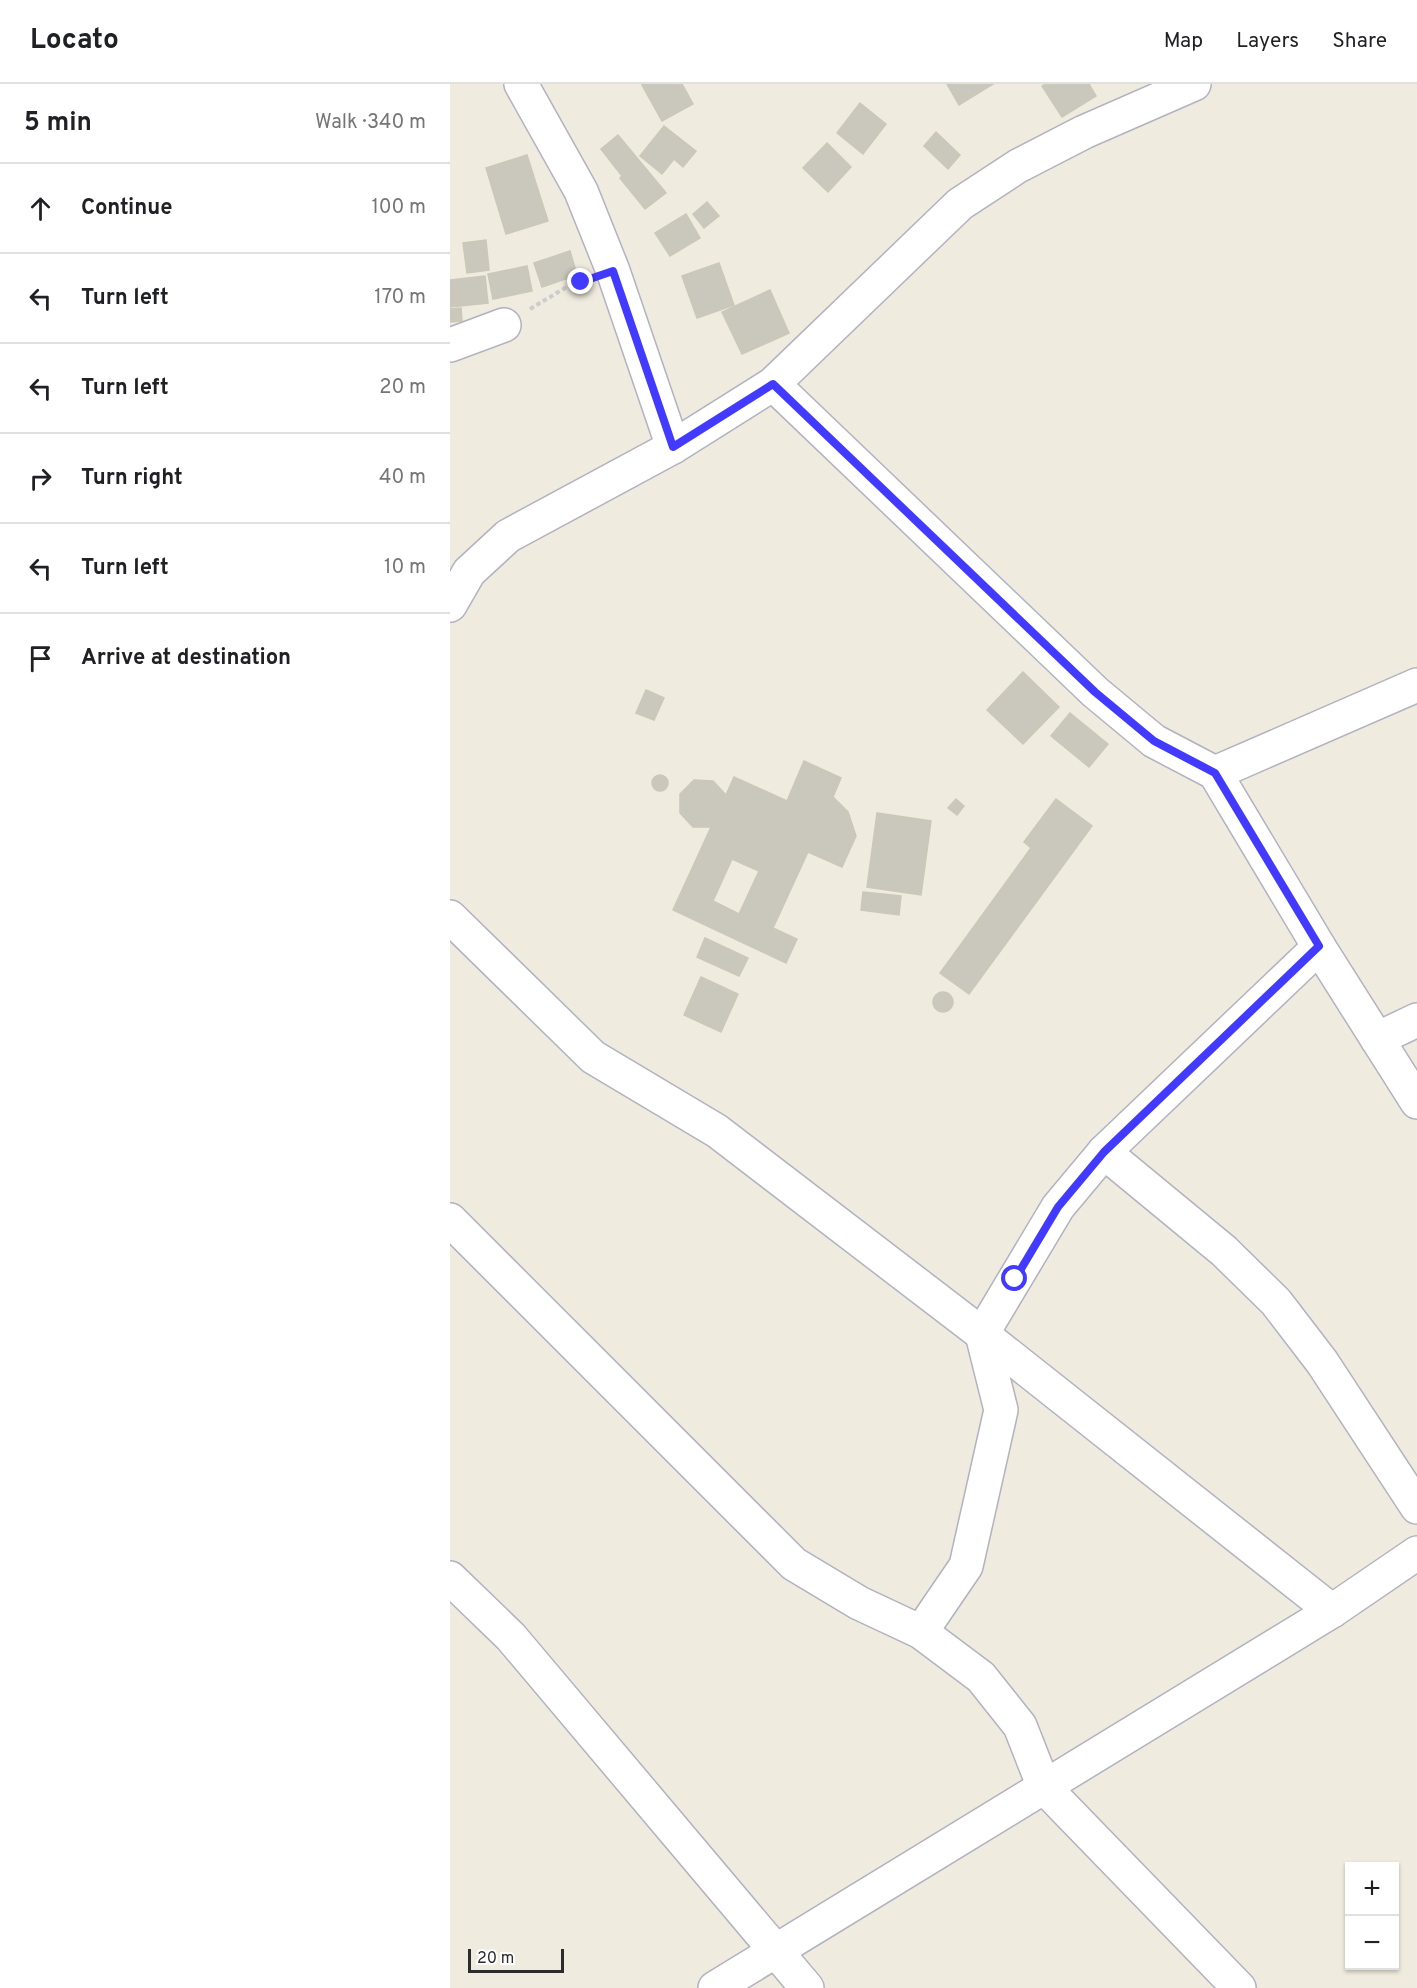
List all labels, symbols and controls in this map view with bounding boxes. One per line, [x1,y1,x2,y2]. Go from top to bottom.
text: Locato [30,23,119,59]
text: Map [1164,28,1203,55]
text: Layers [1236,28,1299,55]
text: Share [1332,28,1387,55]
text: 5 min [24,107,92,140]
text: Walk · 340 m [315,110,426,136]
icon: ahead [24,192,57,225]
text: Continue [81,195,172,222]
text: 100 m [371,195,426,221]
route end [567,268,593,294]
icon: left [24,282,57,315]
text: Turn left [81,285,169,312]
text: 170 m [374,285,426,311]
icon: left [24,372,57,405]
text: Turn left [81,375,169,402]
text: 20 m [379,375,426,401]
icon: right [24,462,57,495]
text: Turn right [81,465,183,492]
text: 40 m [379,465,426,491]
icon: left [24,552,57,585]
text: Turn left [81,555,169,582]
text: 10 m [384,555,426,581]
icon: arrive [24,642,57,675]
text: Arrive at destination [81,645,291,672]
route start [1001,1265,1027,1291]
map controls [1345,1862,1399,1970]
button: + [1345,1862,1399,1916]
button: − [1345,1916,1399,1970]
scale bar [468,1946,564,1974]
text: 20 m [477,1949,514,1969]

